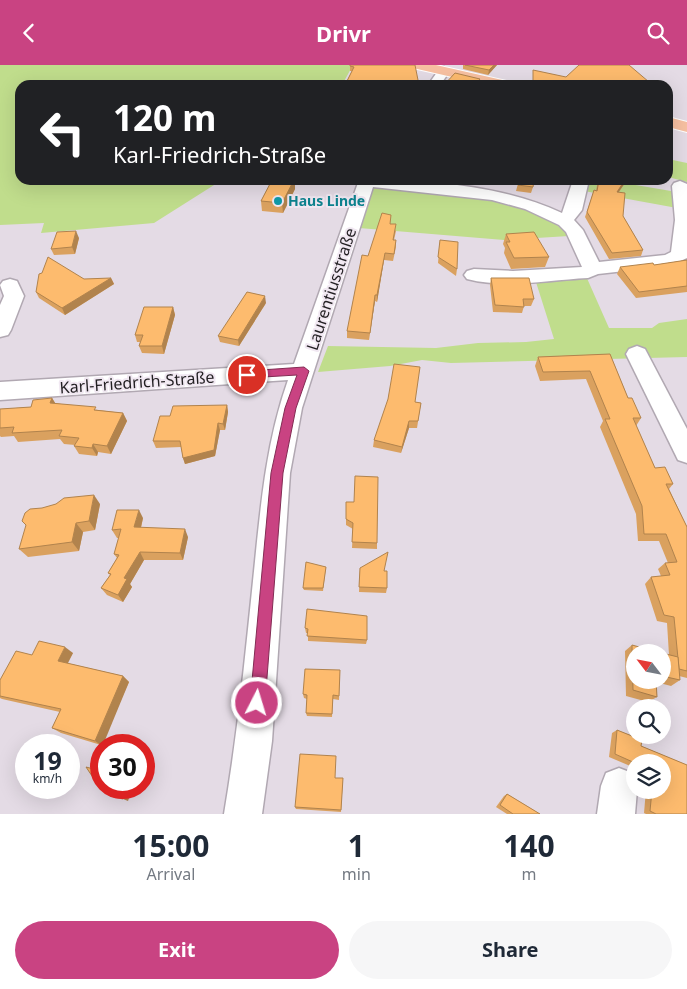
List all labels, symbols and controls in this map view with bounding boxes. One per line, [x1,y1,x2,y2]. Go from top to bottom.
text: Drivr [316,18,371,48]
icon: back [15,19,43,47]
icon: search [644,19,672,47]
text: 120 m [113,94,216,141]
icon: left [30,100,95,165]
text: Karl-Friedrich-Straße [113,139,326,169]
place label: Haus Linde [288,191,365,210]
marker: Haus Linde [272,195,284,207]
street label: Laurentiusstraße [301,225,361,353]
pin [226,354,268,396]
icon: arrive [233,361,261,389]
street label: Karl-Friedrich-Straße [59,366,215,398]
north arrow [626,644,671,689]
map controls [626,644,671,799]
position arrow [230,676,282,728]
button: search [626,699,671,744]
speed limit sign: 30 [90,734,155,799]
text: 19 [33,743,62,777]
button: layers [626,754,671,799]
text: km/h [33,770,62,787]
text: 15:00 [132,825,209,866]
text: 1 [348,825,365,866]
text: 140 [503,825,555,866]
text: Arrival [146,863,195,885]
text: min [342,863,371,885]
text: m [521,863,536,885]
button: Exit [15,921,339,979]
button: Share [349,921,672,979]

